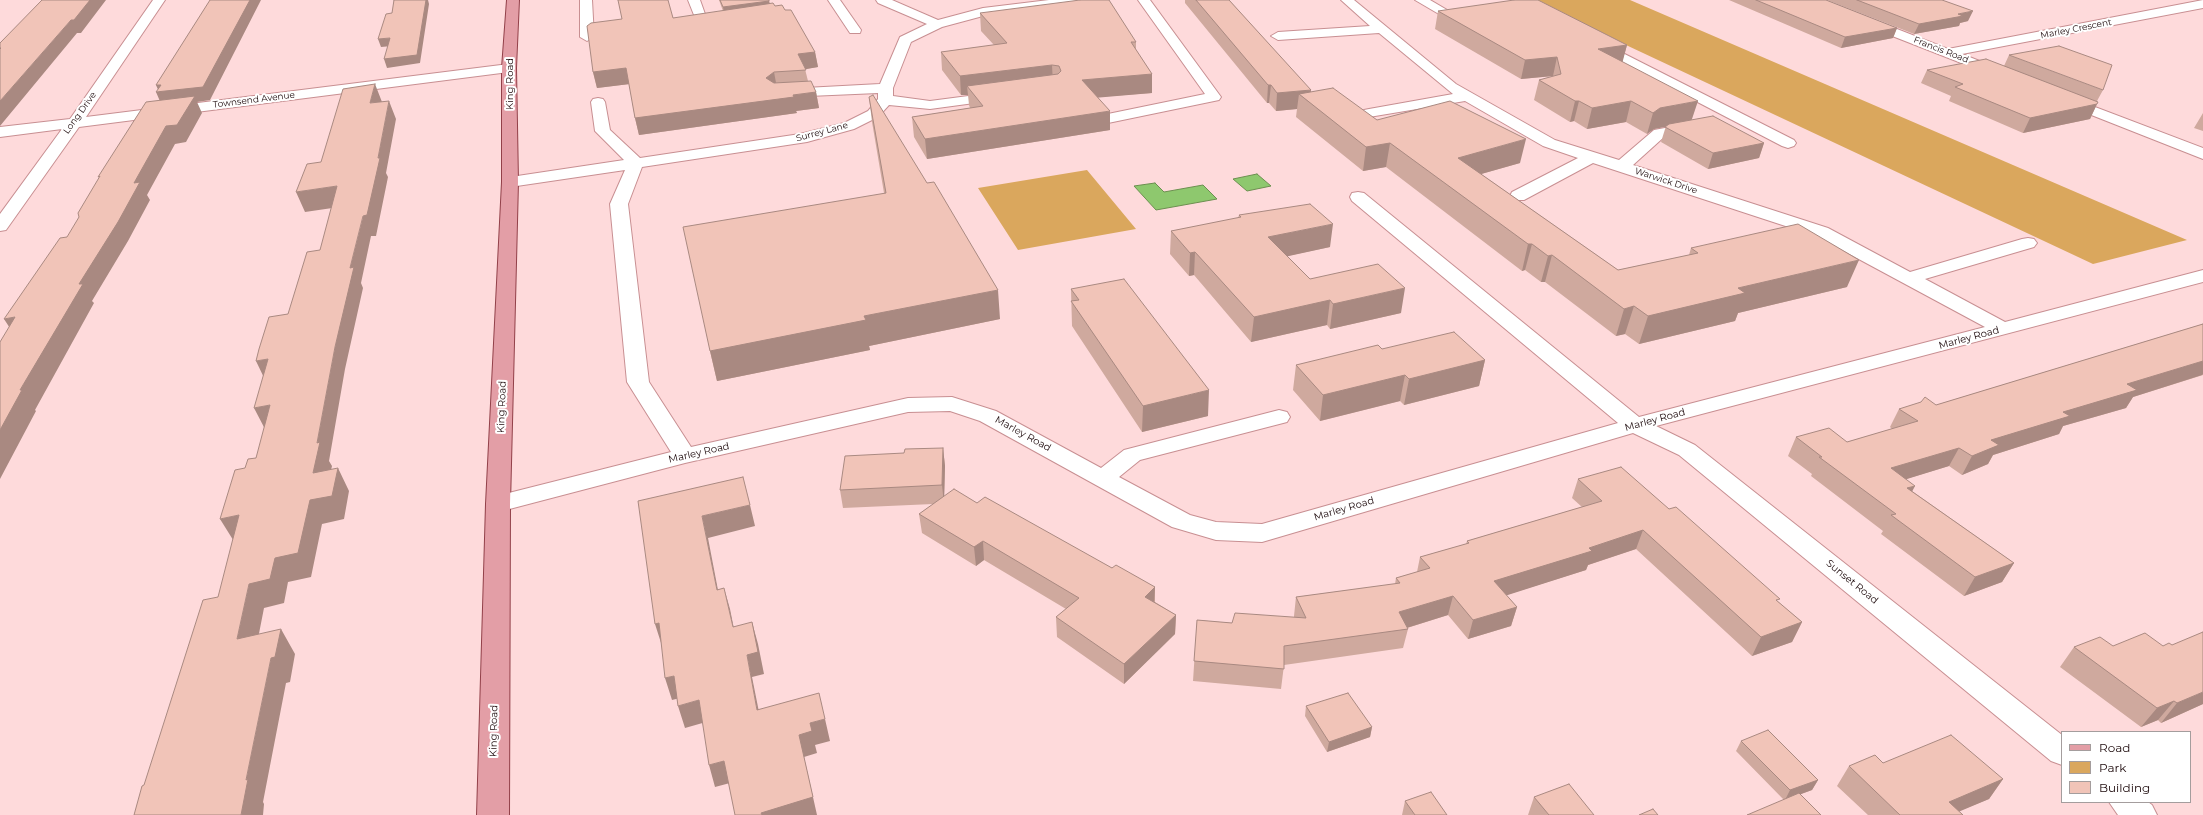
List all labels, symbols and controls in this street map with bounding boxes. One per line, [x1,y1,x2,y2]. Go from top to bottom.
street label: Marley Crescent [2039,17,2113,41]
street label: Francis Road [1912,35,1970,65]
street label: King Road [504,58,516,110]
street label: Long Drive [61,90,99,136]
street label: Townsend Avenue [212,90,296,110]
street label: Surrey Lane [795,120,849,144]
street label: Warwick Drive [1633,166,1699,196]
street label: Marley Road [1937,324,2001,352]
street label: King Road [495,381,509,433]
street label: Marley Road [1623,406,1687,434]
street label: Marley Road [993,414,1053,454]
street label: Marley Road [667,440,731,466]
street label: Marley Road [1312,495,1376,523]
street label: Sunset Road [1824,557,1880,607]
street label: King Road [488,705,500,757]
legend [2061,731,2191,803]
text: Road [2099,740,2130,755]
text: Park [2099,760,2126,775]
text: Building [2099,780,2150,795]

